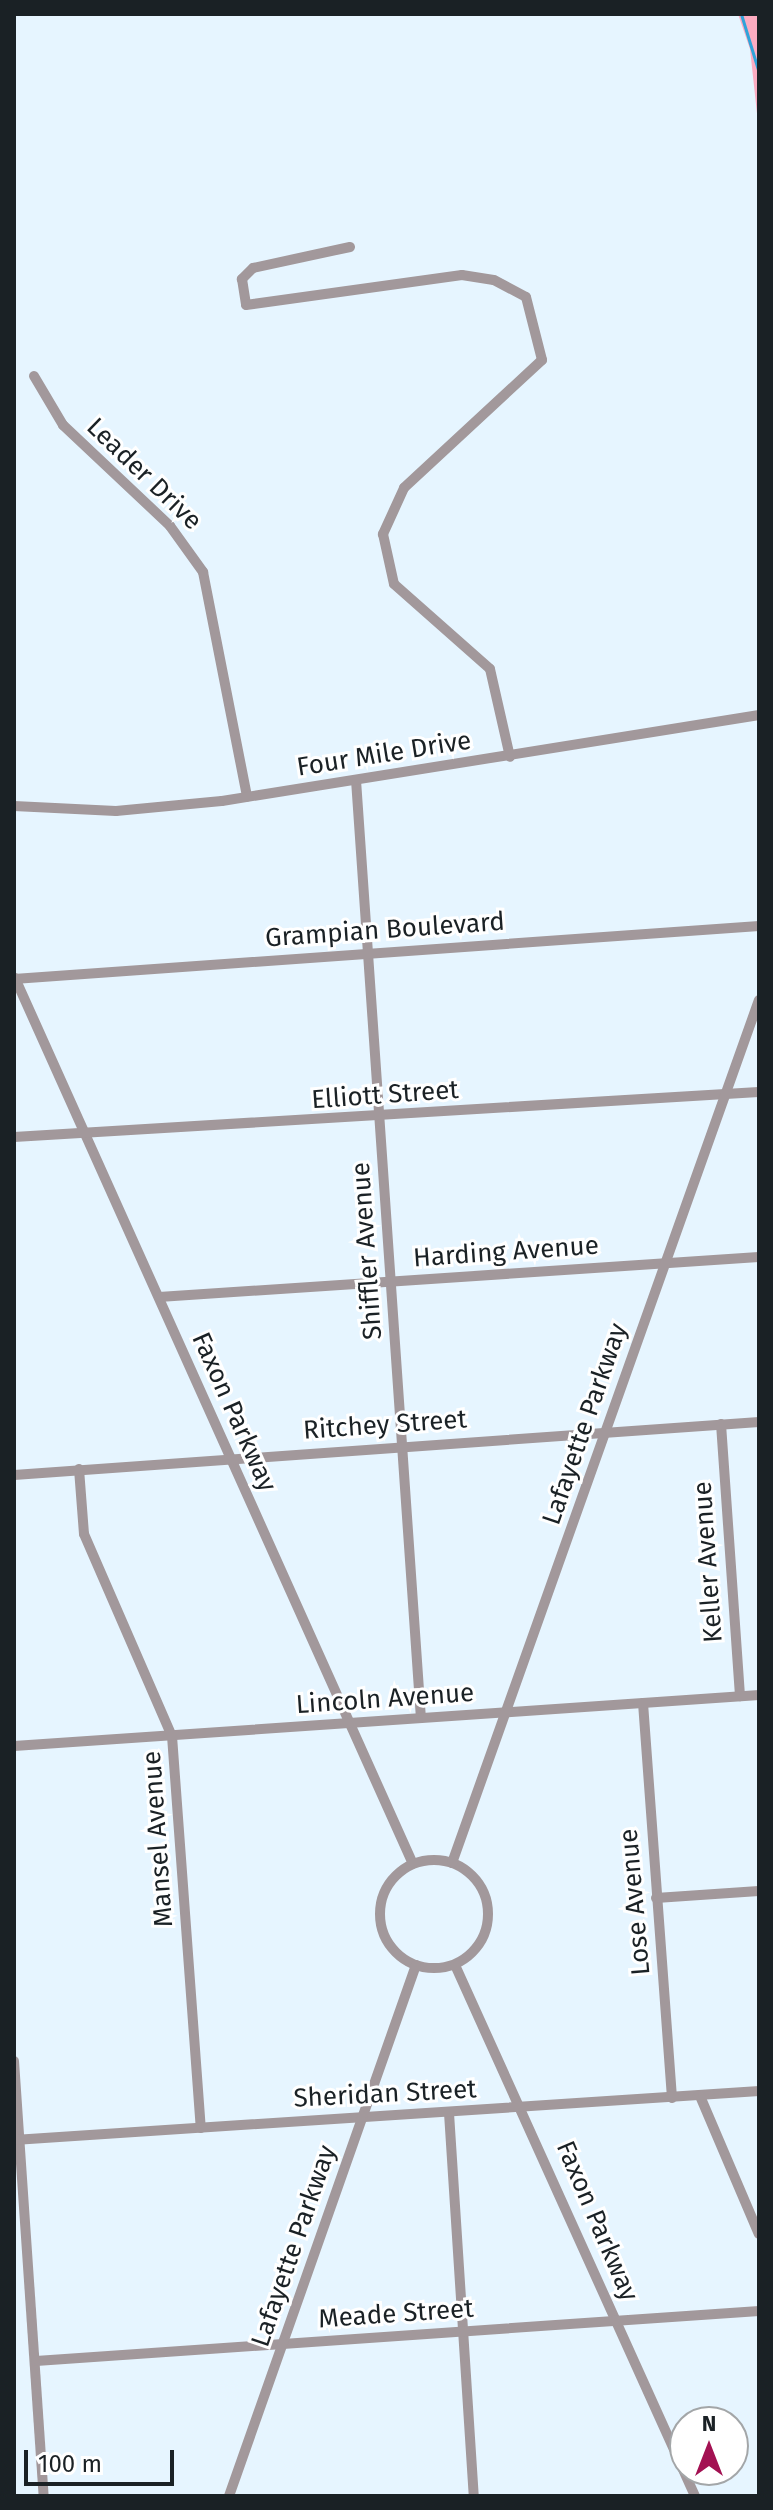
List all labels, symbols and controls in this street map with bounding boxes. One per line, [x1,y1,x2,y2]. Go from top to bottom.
street label: Leader Drive [80,411,208,537]
street label: Four Mile Drive [295,725,473,783]
street label: Grampian Boulevard [264,906,506,954]
street label: Elliott Street [310,1074,460,1116]
street label: Shiffler Avenue [345,1161,389,1341]
street label: Harding Avenue [412,1230,600,1274]
street label: Lafayette Parkway [536,1319,634,1529]
street label: Faxon Parkway [185,1328,283,1496]
street label: Ritchey Street [302,1404,468,1446]
street label: Keller Avenue [687,1480,729,1644]
street label: Lincoln Avenue [295,1677,475,1721]
street label: Mansel Avenue [136,1750,180,1928]
street label: Lose Avenue [613,1827,657,1977]
street label: Sheridan Street [293,2074,477,2114]
street label: Faxon Parkway [549,2136,645,2306]
street label: Lafayette Parkway [245,2141,343,2351]
street label: Meade Street [317,2293,475,2335]
north arrow [669,2406,749,2486]
text: N [702,2410,716,2437]
scale bar [28,2434,178,2484]
text: 100 m [38,2450,102,2478]

